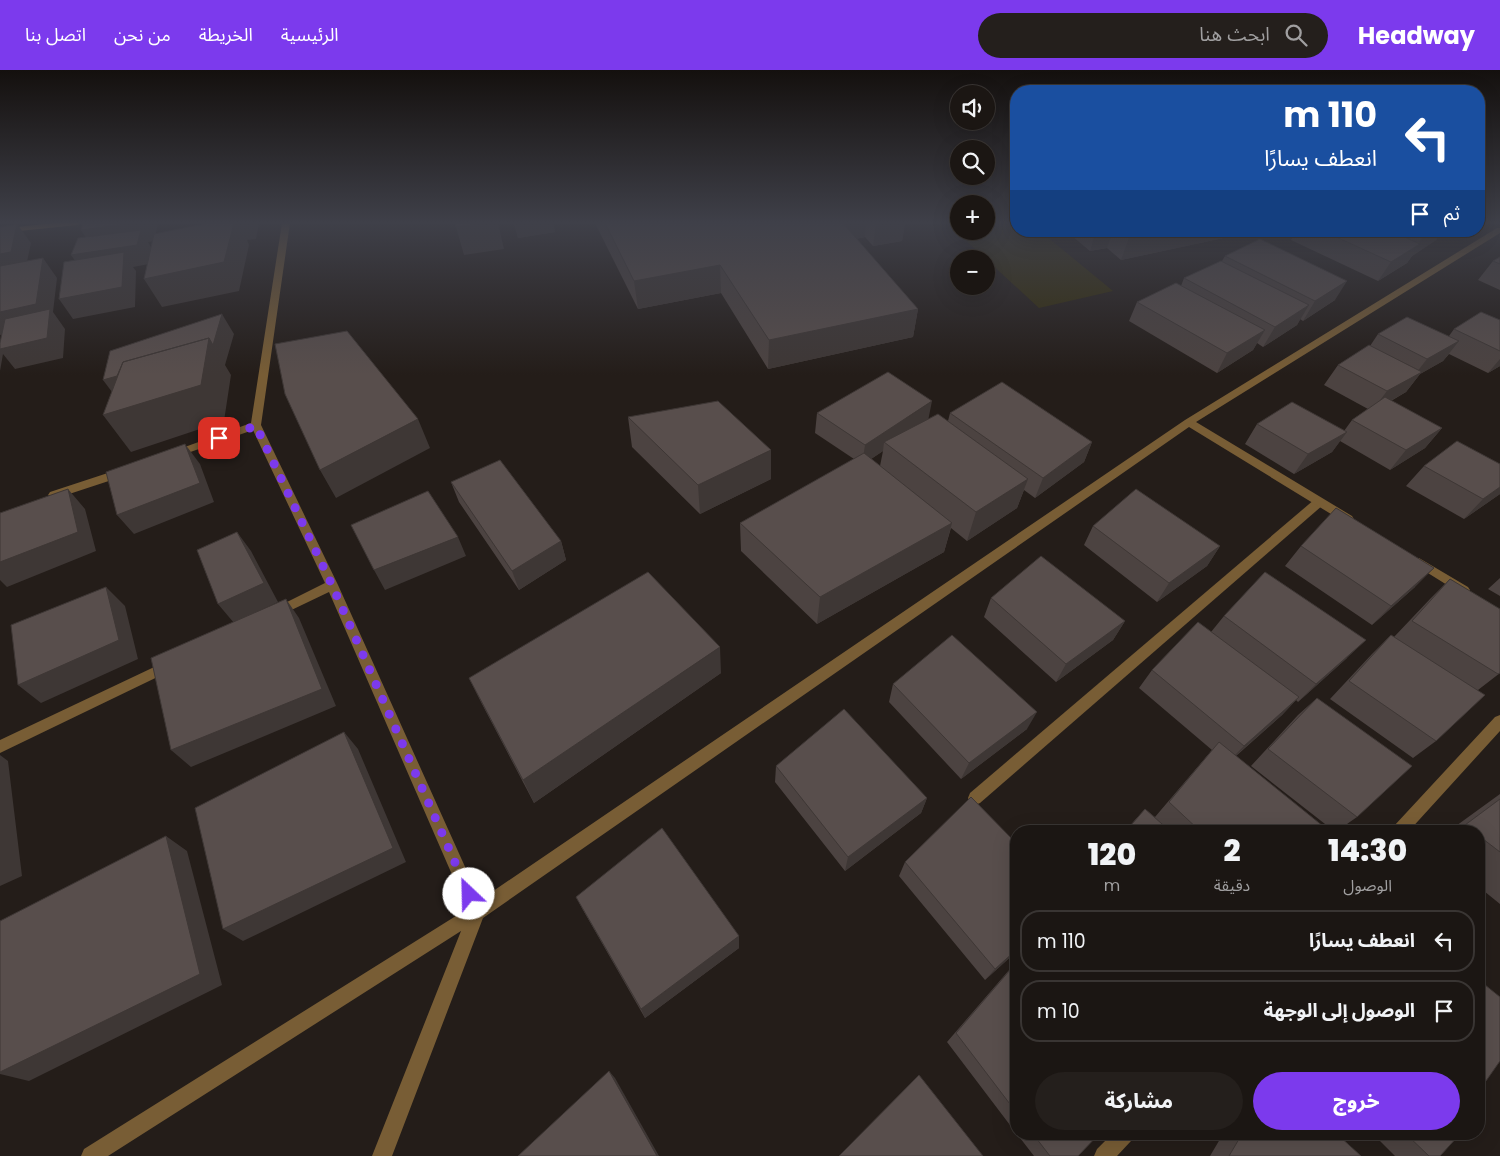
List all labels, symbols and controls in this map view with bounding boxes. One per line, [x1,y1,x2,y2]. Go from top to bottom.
search box [978,13,1328,58]
text: Headway [1358,19,1475,52]
text: ابحث هنا [1199,21,1270,48]
icon: search [1282,21,1310,49]
text: اتصل بنا [25,22,86,47]
text: من نحن [114,22,171,47]
text: الخريطة [199,22,253,47]
text: الرئيسية [281,22,339,47]
map controls [950,85,995,295]
button: sound [950,85,995,130]
text: 110 m [1283,90,1377,139]
icon: left [1395,105,1460,170]
button: search [950,140,995,185]
text: انعطف يسارًا [1264,143,1377,174]
button: + [950,195,995,240]
icon: arrive [1406,200,1434,228]
text: ثم [1444,200,1460,227]
button: − [950,250,995,295]
pin [198,417,240,459]
icon: arrive [205,424,233,452]
text: 2 [1223,829,1241,872]
text: 14:30 [1328,829,1407,872]
text: 120 [1088,833,1136,876]
position arrow [442,867,494,919]
text: m [1104,874,1120,897]
text: دقيقة [1214,874,1250,897]
text: الوصول [1343,874,1392,897]
text: انعطف يسارًا [1309,927,1415,954]
icon: left [1430,927,1458,955]
text: 110 m [1037,928,1086,955]
text: الوصول إلى الوجهة [1263,997,1415,1024]
icon: arrive [1430,997,1458,1025]
text: 10 m [1037,998,1080,1025]
button: مشاركة [1035,1072,1243,1130]
button: خروج [1253,1072,1460,1130]

